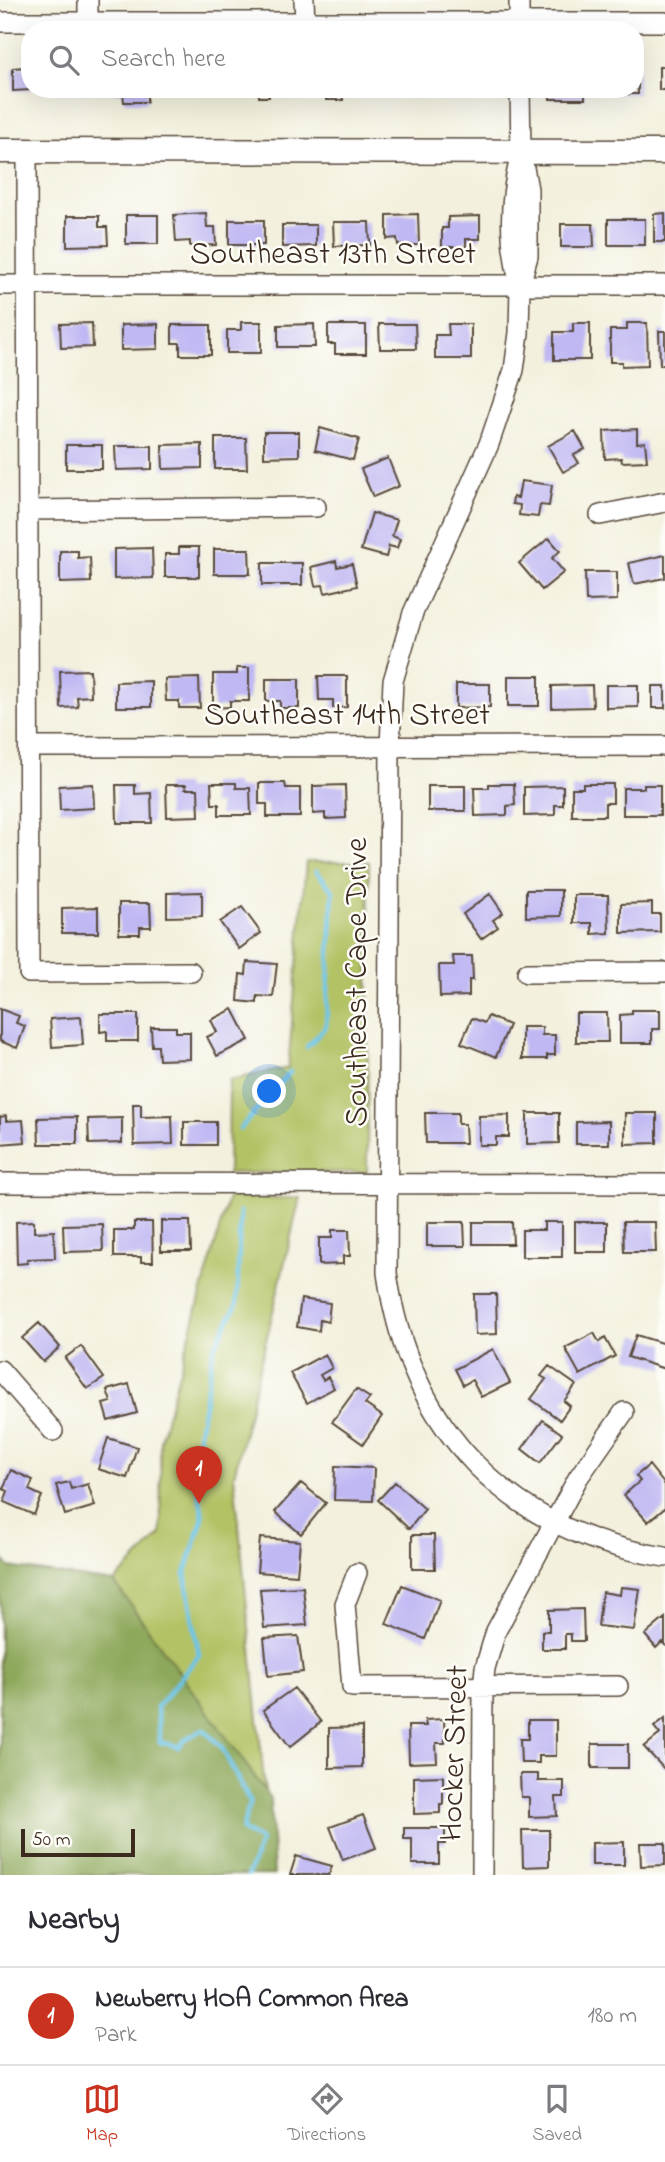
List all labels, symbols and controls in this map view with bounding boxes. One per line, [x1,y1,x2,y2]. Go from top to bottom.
search box [21,21,644,98]
icon: search [45,41,83,79]
text: Search here [101,41,226,79]
street label: Southeast 13th Street [190,232,476,279]
street label: Southeast 14th Street [204,693,490,740]
street label: Southeast Cape Drive [335,837,382,1127]
your location [252,1074,286,1108]
pin: 1 [176,1446,222,1504]
street label: Hocker Street [429,1664,483,1842]
scale bar [21,1826,135,1858]
text: 50 m [32,1827,71,1854]
text: Nearby [28,1899,120,1943]
text: Newberry HOA Common Area [95,1981,409,2019]
text: 1 [47,2000,55,2033]
text: 180 m [588,2000,637,2033]
text: Park [95,2019,137,2052]
tab: Map [83,2080,121,2149]
tab: Directions [287,2080,366,2149]
tab: Saved [532,2080,582,2149]

